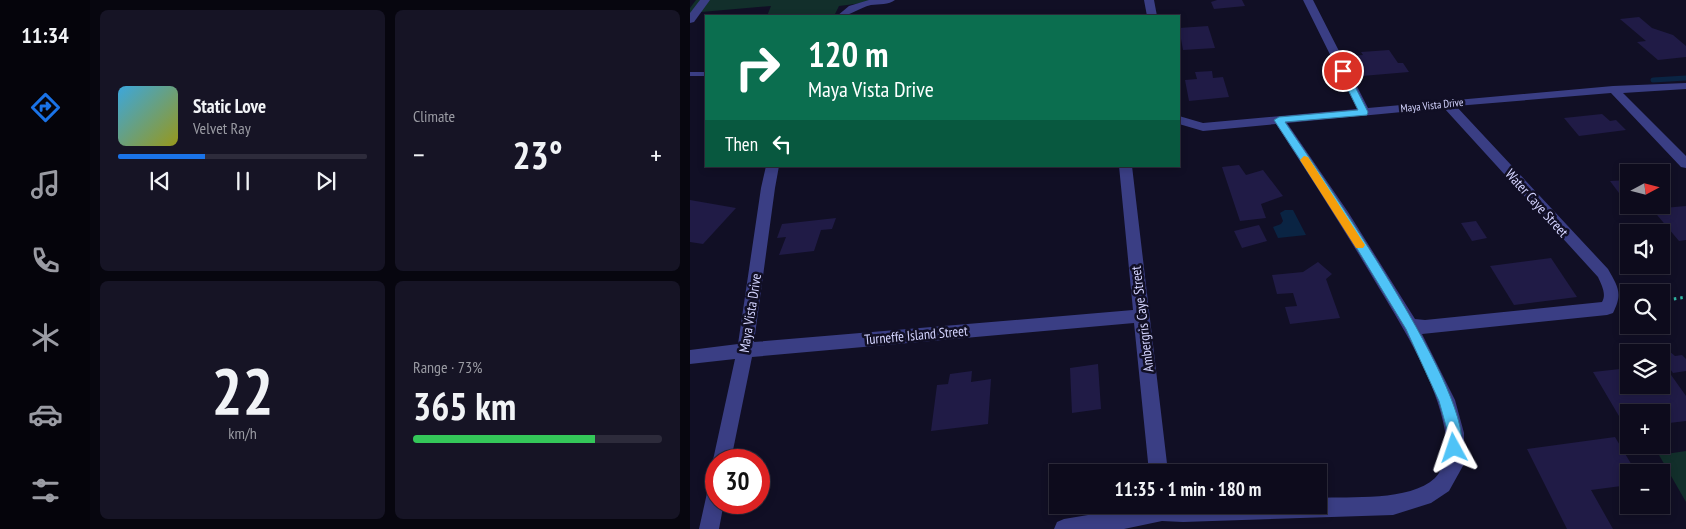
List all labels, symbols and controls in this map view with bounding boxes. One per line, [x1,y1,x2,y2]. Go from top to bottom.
text: 11:34 [21,21,69,49]
text: 120 m [808,31,889,77]
icon: right [725,35,790,100]
pin [1322,50,1364,92]
icon: arrive [1329,57,1357,85]
text: Maya Vista Drive [808,75,934,103]
icon: directions [28,90,63,125]
text: Static Love [193,94,266,118]
street label: Maya Vista Drive [1400,95,1464,115]
text: Climate [413,106,455,126]
text: Velvet Ray [193,118,251,138]
text: 23° [512,130,563,179]
icon: left [768,130,796,158]
text: Then [725,132,758,156]
text: − [413,136,425,173]
text: + [650,136,662,173]
north arrow [1620,164,1670,214]
map controls [1620,164,1670,514]
street label: Water Caye Street [1502,165,1572,241]
icon: music [28,167,63,202]
icon: previous [146,167,174,195]
icon: pause [229,167,257,195]
icon: next [312,167,340,195]
button: sound [1620,224,1670,274]
icon: phone [28,243,63,278]
street label: Ambergris Caye Street [1127,265,1157,373]
street label: Maya Vista Drive [735,272,765,354]
button: search [1620,284,1670,334]
icon: climate [28,320,63,355]
street label: Turneffe Island Street [864,322,969,348]
button: layers [1620,344,1670,394]
text: 22 [211,348,274,432]
text: Range · 73% [413,357,482,377]
text: 365 km [413,381,516,430]
icon: car [28,397,63,432]
button: + [1620,404,1670,454]
position arrow [1427,421,1479,473]
text: km/h [228,423,257,443]
speed limit sign: 30 [705,449,770,514]
button: − [1620,464,1670,514]
icon: filters [28,473,63,508]
text: 11:35 · 1 min · 180 m [1115,477,1261,501]

